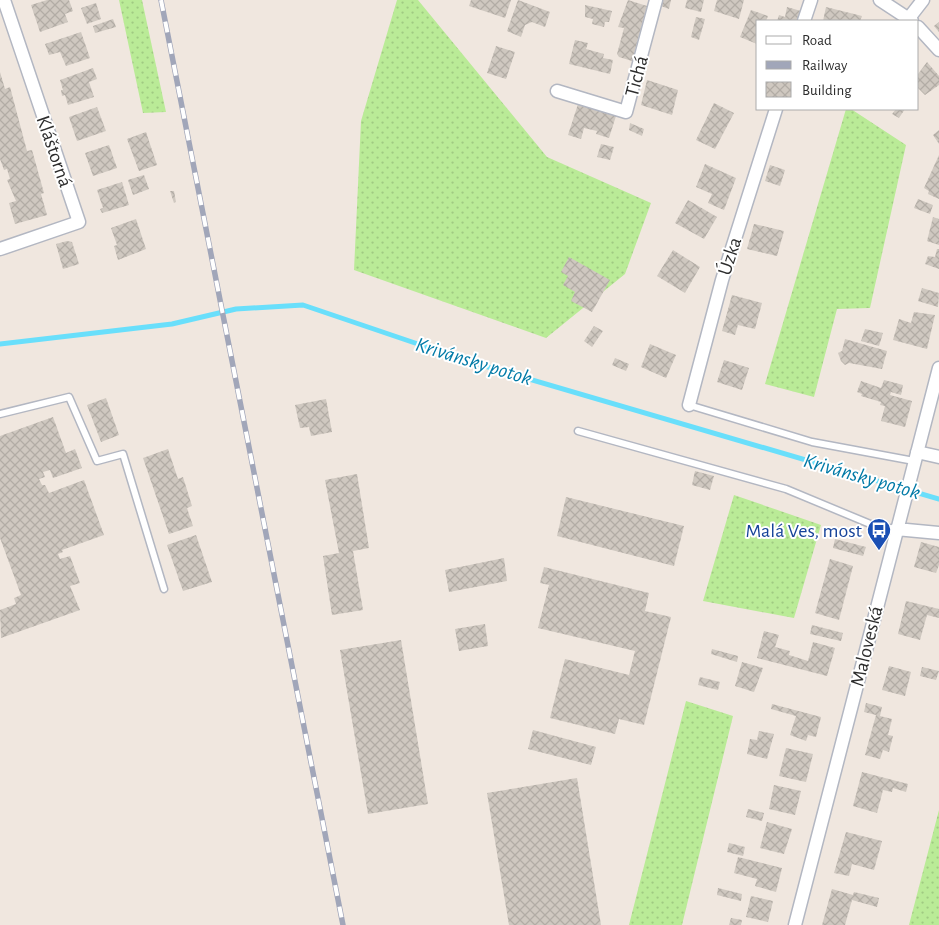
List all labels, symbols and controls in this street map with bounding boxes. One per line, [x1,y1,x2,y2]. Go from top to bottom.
legend [756,20,919,110]
text: Road [802,33,832,48]
street label: Tichá [622,53,652,99]
text: Railway [802,58,848,73]
text: Building [802,83,852,98]
street label: Kláštorná [33,113,76,190]
street label: Úzka [714,234,745,278]
water label: Krivánsky potok [413,334,535,390]
water label: Krivánsky potok [801,450,923,504]
bus stop icon: Malá Ves, most [866,517,892,551]
place label: Malá Ves, most [746,521,863,541]
street label: Maloveská [847,604,887,688]

